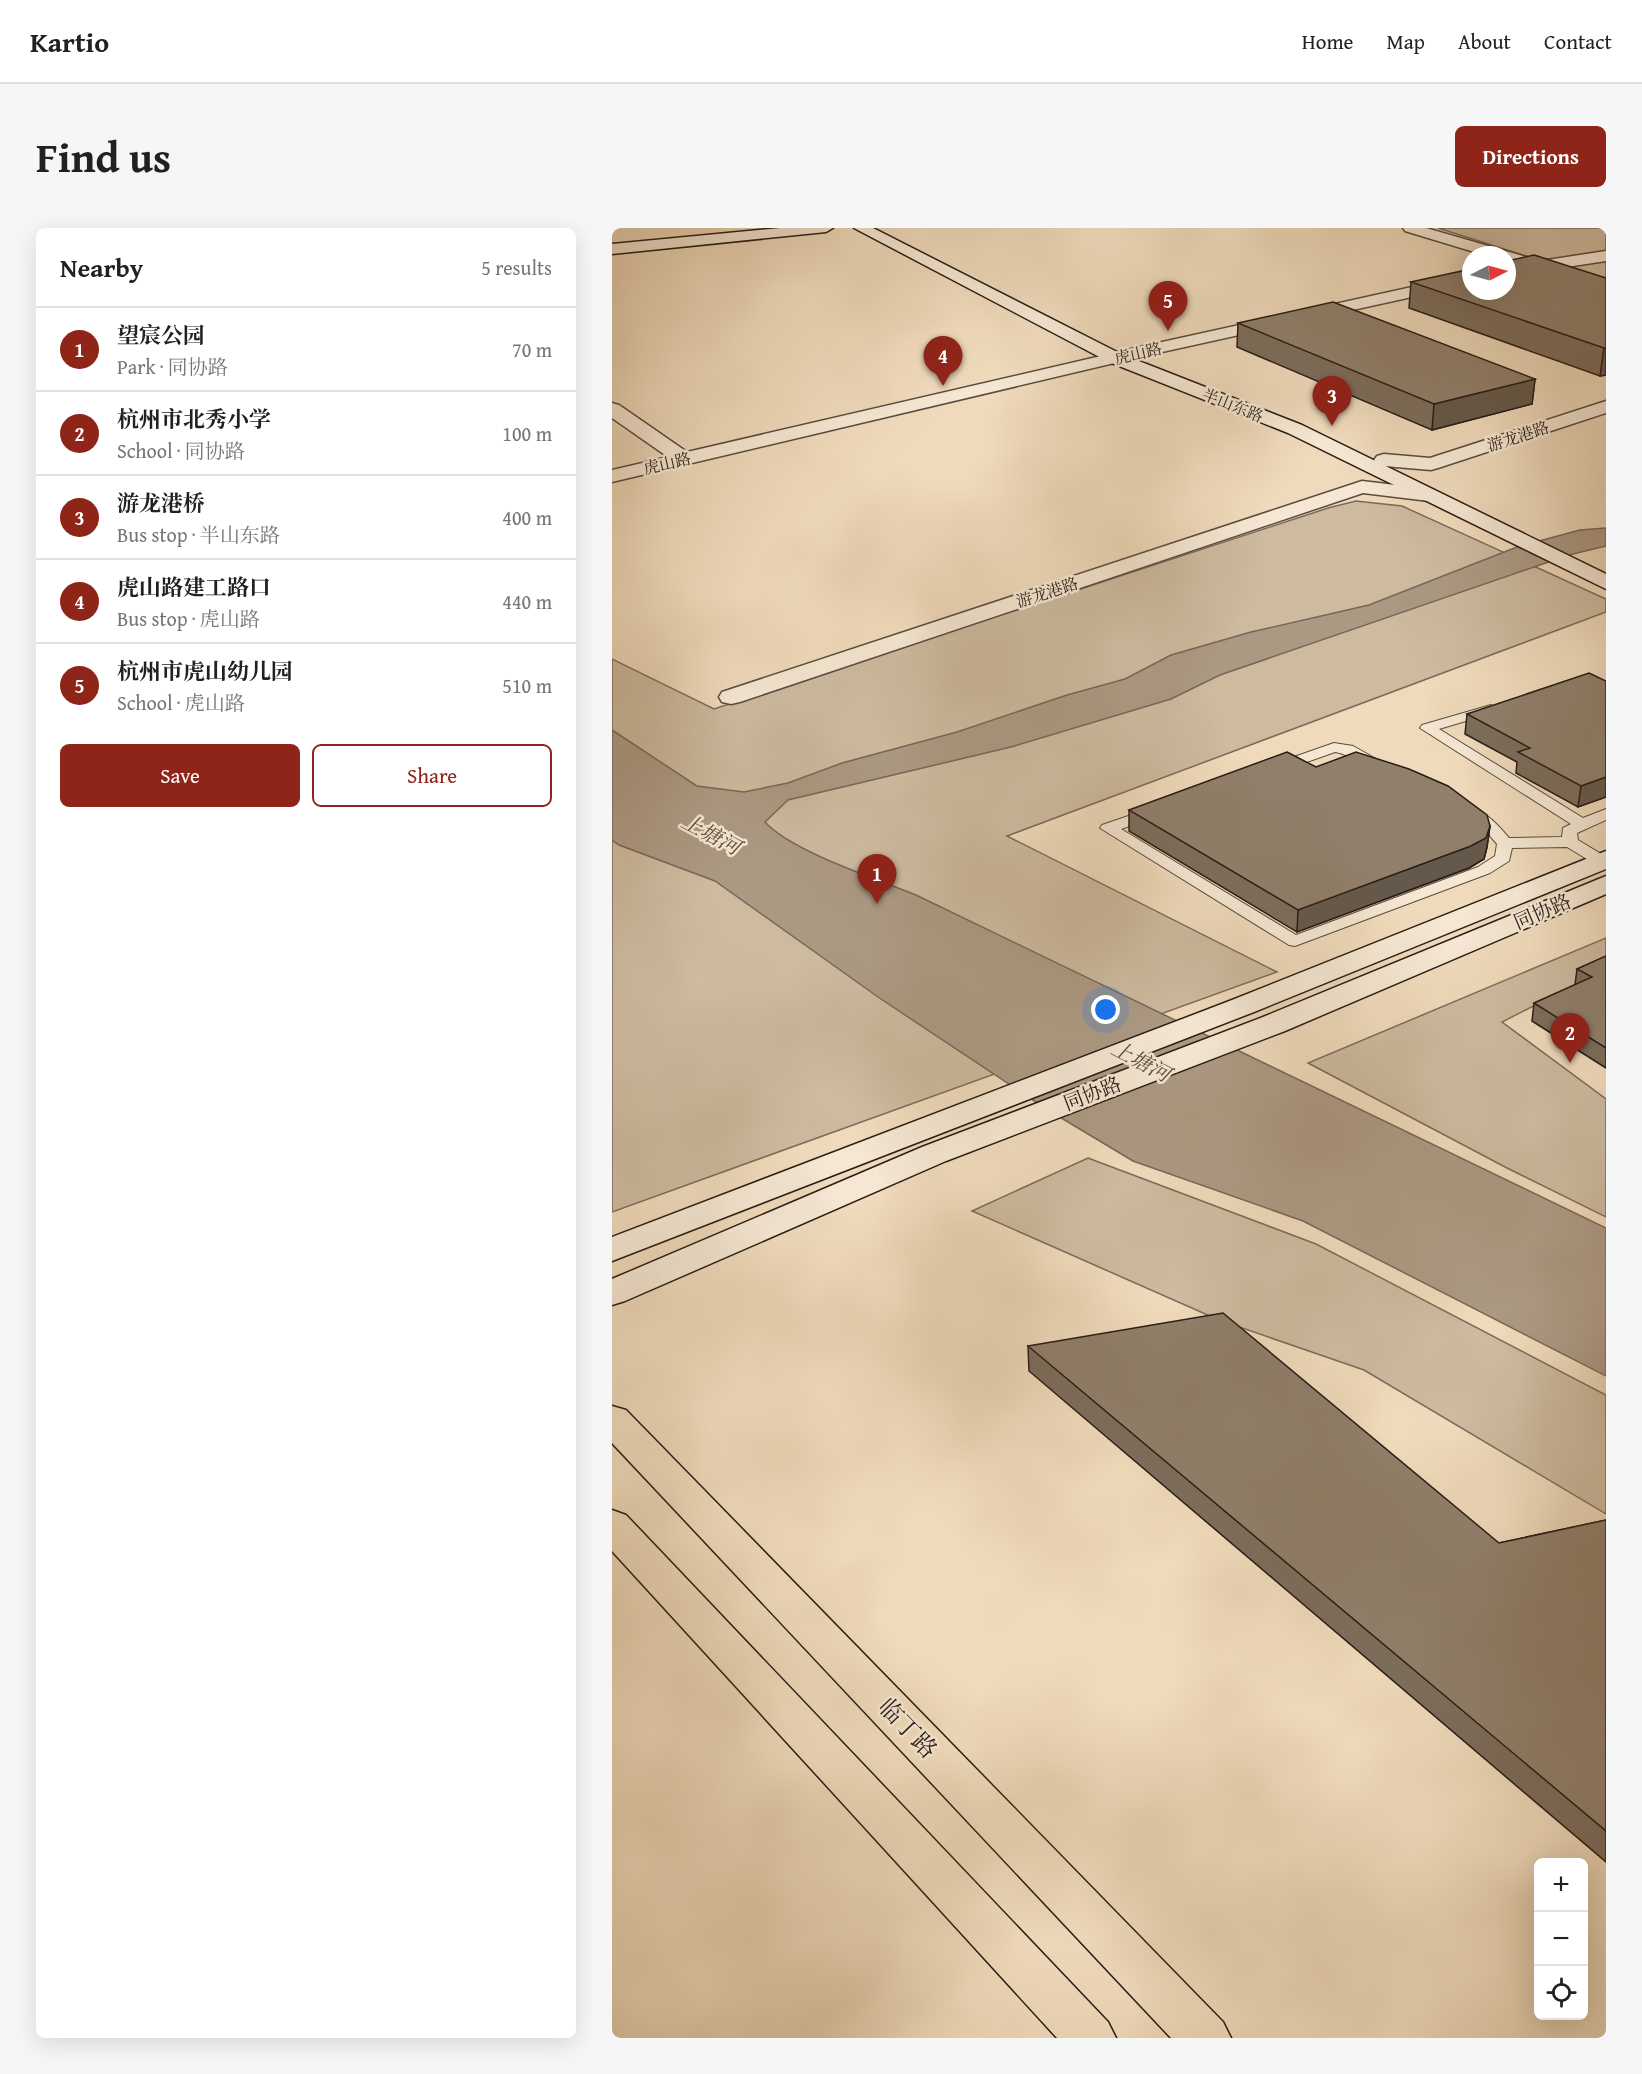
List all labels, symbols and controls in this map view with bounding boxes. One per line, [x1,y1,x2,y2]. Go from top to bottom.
text: Kartio [30,21,109,62]
text: Home [1302,26,1353,57]
text: Map [1386,26,1425,57]
text: About [1458,26,1511,57]
text: Contact [1544,26,1612,57]
text: Find us [36,126,171,187]
button: Directions [1455,126,1606,187]
north arrow [1462,246,1516,300]
text: Nearby [60,248,143,287]
text: 5 results [481,253,552,282]
pin: 5 [1148,282,1188,331]
text: 望宸公园 [117,319,205,351]
text: 1 [74,335,85,364]
text: 70 m [512,335,552,364]
pin: 4 [924,336,962,386]
street label: 虎山路 [1112,336,1164,370]
text: Park · 同协路 [117,352,228,381]
pin: 3 [1312,376,1352,426]
street label: 半山东路 [1199,382,1267,428]
text: 杭州市北秀小学 [117,403,271,435]
street label: 游龙港路 [1484,415,1552,457]
text: 2 [74,419,85,448]
text: 100 m [502,419,552,448]
text: School · 同协路 [117,436,245,465]
street label: 虎山路 [641,446,693,480]
text: 游龙港桥 [117,487,205,519]
text: 3 [74,503,85,532]
text: 400 m [502,503,552,532]
text: Bus stop · 半山东路 [117,520,280,549]
text: 虎山路建工路口 [117,571,271,603]
street label: 游龙港路 [1013,571,1081,613]
text: 4 [74,587,85,616]
text: 440 m [502,587,552,616]
text: Bus stop · 虎山路 [117,604,260,633]
text: 杭州市虎山幼儿园 [117,655,293,687]
text: 5 [74,671,85,700]
text: 510 m [502,671,552,700]
text: School · 虎山路 [117,688,245,717]
button: Save [60,744,300,807]
button: Share [312,744,552,807]
water label: 上塘河 [676,806,750,864]
pin: 1 [858,854,896,904]
street label: 同协路 [1509,886,1575,936]
your location [1091,995,1120,1024]
pin: 2 [1550,1014,1590,1063]
water label: 上塘河 [1106,1033,1180,1091]
street label: 同协路 [1059,1069,1125,1117]
street label: 临丁路 [870,1690,946,1766]
map controls [1534,1858,1588,2020]
button: + [1534,1858,1588,1912]
button: − [1534,1912,1588,1966]
button: locate [1534,1966,1588,2020]

